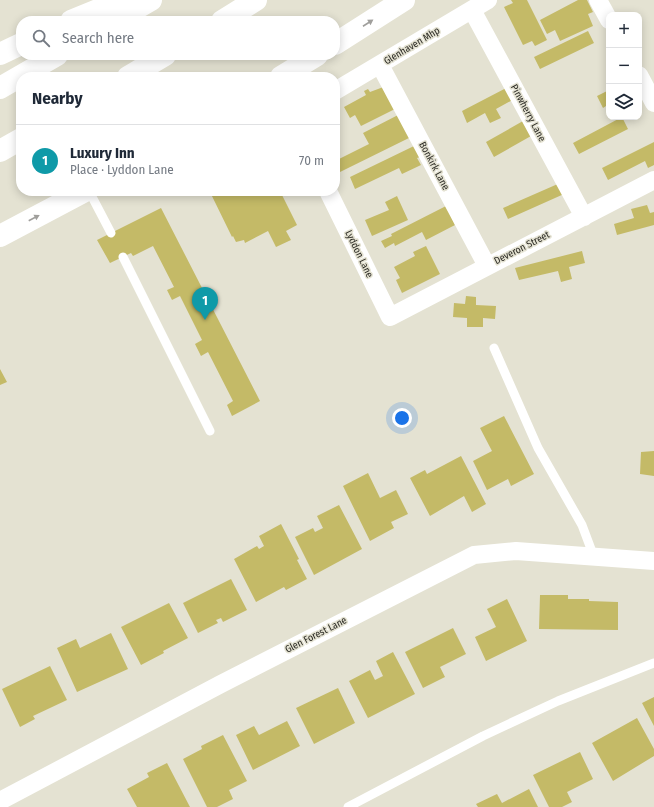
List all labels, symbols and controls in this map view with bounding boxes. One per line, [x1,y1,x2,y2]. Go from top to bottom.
map controls [606,12,642,120]
button: + [606,12,642,48]
search box [16,16,340,60]
one-way arrow [362,20,374,27]
street label: Glenhaven Mhp [382,25,442,67]
icon: search [30,27,52,49]
text: Search here [62,29,134,47]
button: − [606,48,642,84]
street label: Pinwherry Lane [508,82,548,144]
button: layers [606,84,642,120]
text: Nearby [32,88,83,109]
street label: Bonkirk Lane [416,140,452,192]
text: Luxury Inn [70,144,135,162]
text: 1 [42,153,48,168]
text: 70 m [299,153,324,168]
text: Place · Lyddon Lane [70,162,174,177]
one-way arrow [29,215,40,221]
street label: Lyddon Lane [342,228,376,280]
street label: Deveron Street [492,229,552,267]
pin: 1 [192,287,218,320]
your location [392,408,412,428]
street label: Glen Forest Lane [283,614,349,656]

